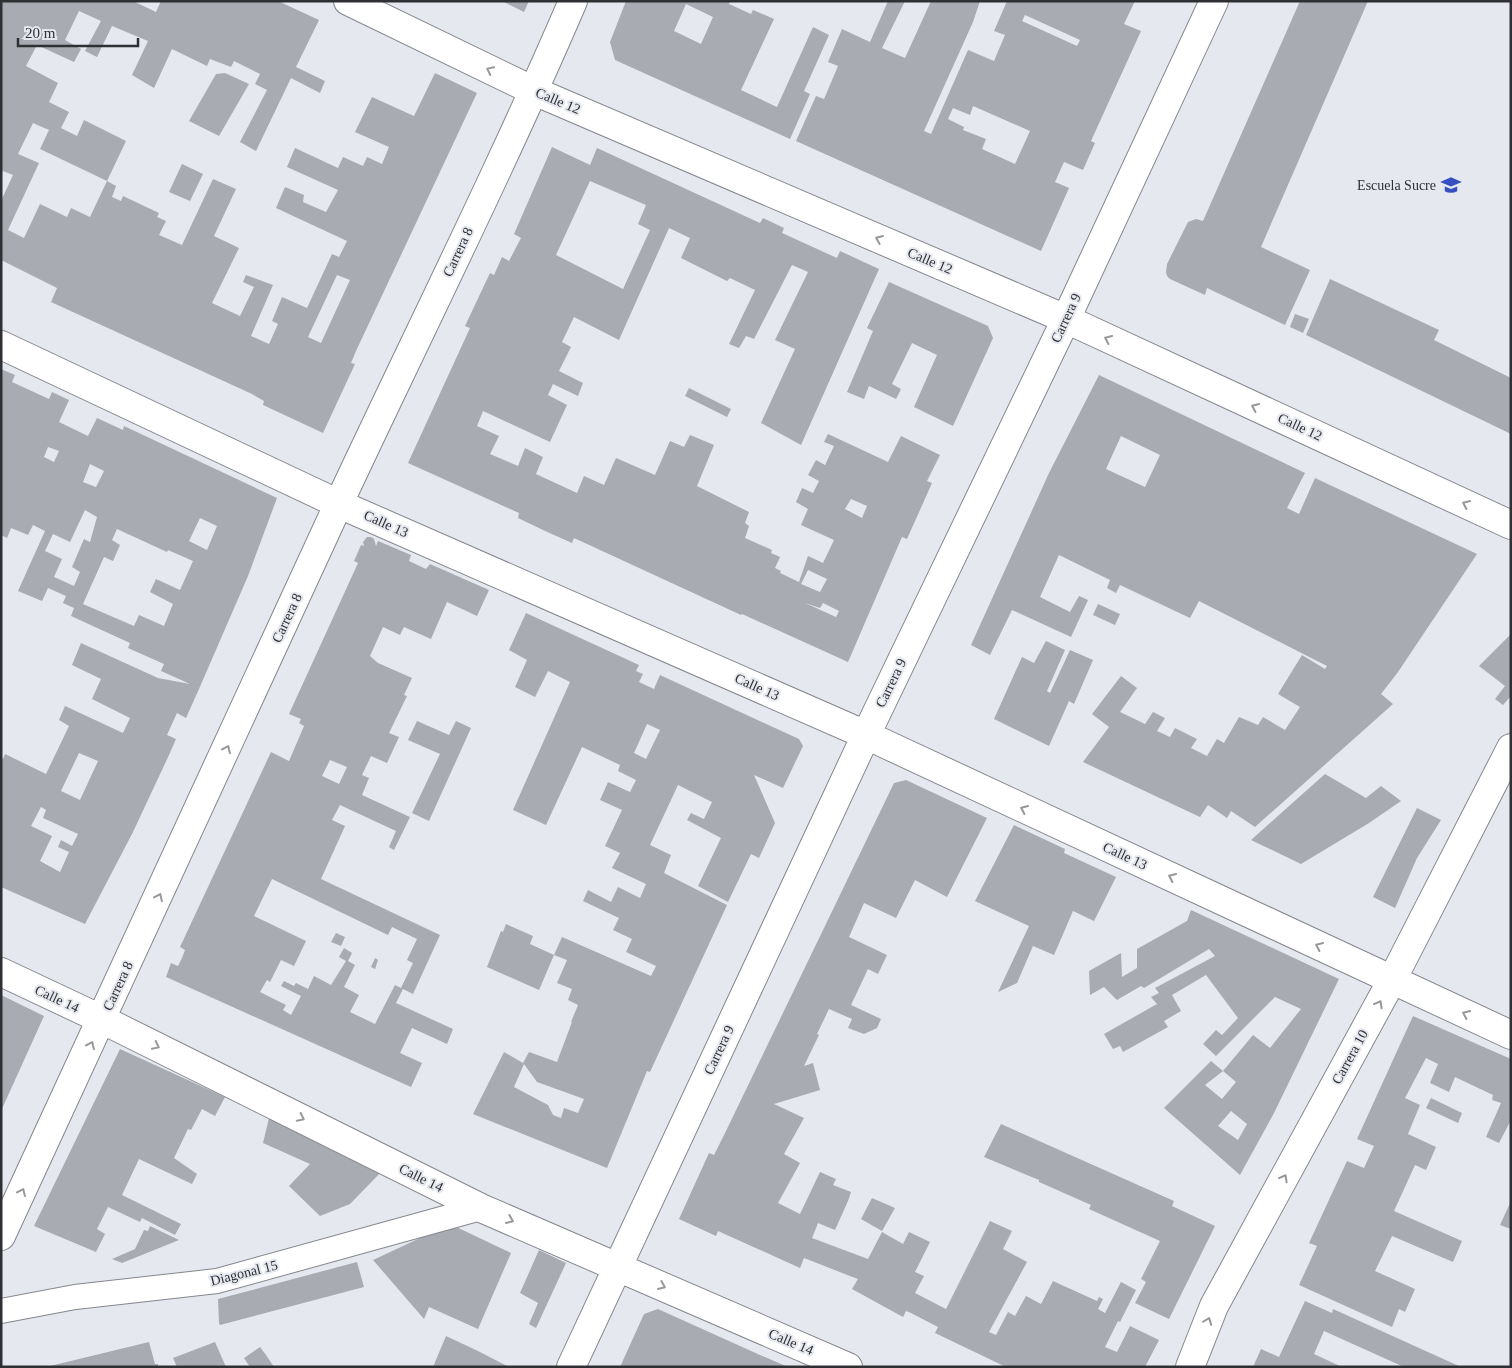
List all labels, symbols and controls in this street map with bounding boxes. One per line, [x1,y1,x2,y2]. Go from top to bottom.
scale bar [18,15,138,47]
text: 20 m [25,25,56,41]
one-way arrow [486,66,495,76]
street label: Calle 12 [533,85,583,117]
school or university icon: Escuela Sucre [1440,174,1462,196]
place label: Escuela Sucre [1357,178,1436,193]
street label: Carrera 8 [440,225,476,279]
one-way arrow [875,235,884,246]
street label: Calle 12 [905,245,955,277]
street label: Carrera 9 [1048,291,1084,345]
one-way arrow [1104,334,1113,345]
one-way arrow [1251,403,1260,413]
street label: Calle 12 [1276,410,1324,444]
one-way arrow [1463,501,1472,511]
street label: Calle 13 [361,508,411,540]
street label: Carrera 8 [269,591,305,645]
street label: Carrera 9 [873,656,909,710]
street label: Calle 13 [732,671,782,703]
one-way arrow [220,745,231,754]
one-way arrow [1020,805,1029,815]
street label: Calle 13 [1101,839,1149,873]
one-way arrow [1168,873,1177,884]
one-way arrow [153,893,163,902]
one-way arrow [1315,942,1324,952]
street label: Carrera 8 [100,959,136,1013]
street label: Calle 14 [33,982,81,1016]
one-way arrow [1372,1001,1382,1010]
one-way arrow [1463,1011,1472,1021]
street label: Carrera 9 [701,1023,737,1077]
street label: Carrera 10 [1329,1027,1371,1087]
one-way arrow [150,1040,159,1050]
one-way arrow [85,1041,95,1050]
one-way arrow [296,1112,305,1123]
street label: Calle 14 [397,1161,445,1195]
one-way arrow [1277,1174,1287,1183]
one-way arrow [16,1188,26,1197]
one-way arrow [505,1214,514,1225]
street label: Diagonal 15 [209,1257,279,1289]
one-way arrow [657,1280,666,1291]
one-way arrow [1202,1317,1212,1326]
street label: Calle 14 [766,1326,816,1358]

